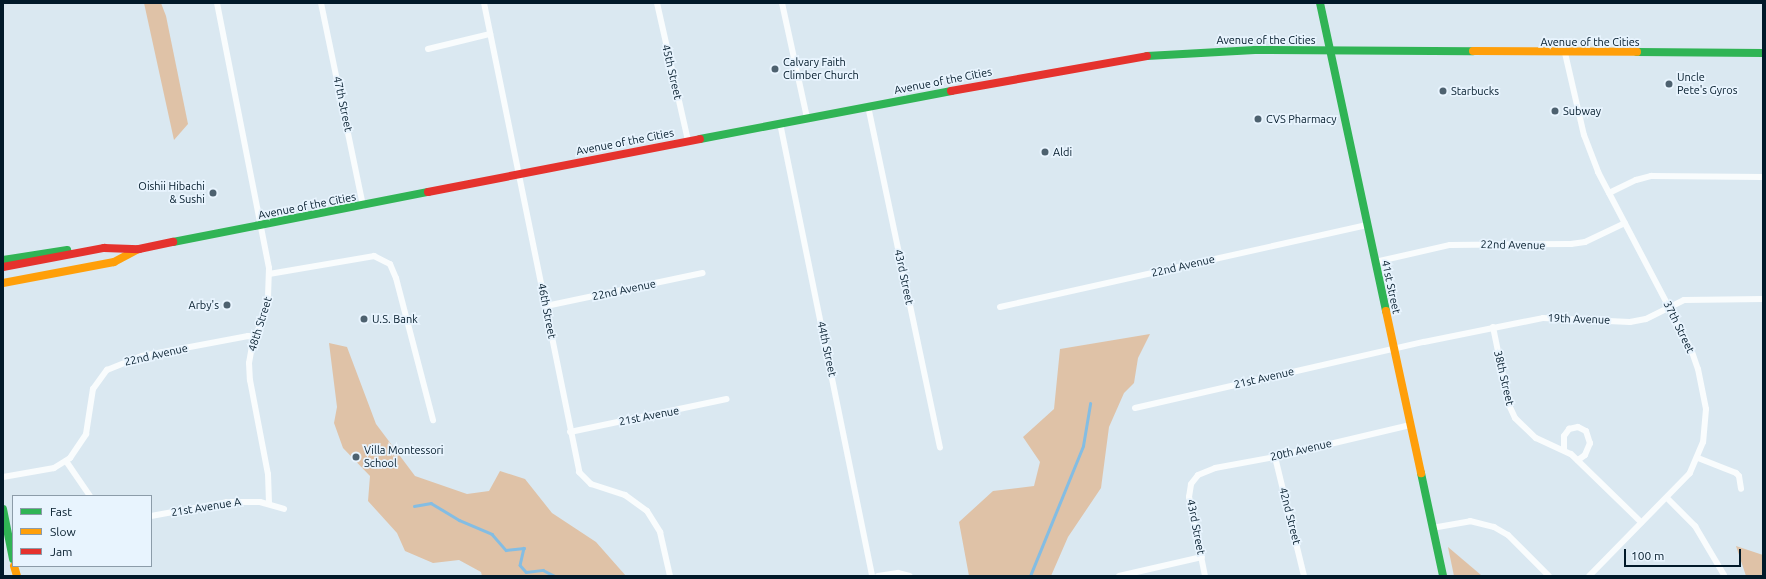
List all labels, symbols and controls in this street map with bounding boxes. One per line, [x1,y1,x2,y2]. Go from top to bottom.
street label: Avenue of the Cities [1216,33,1316,47]
street label: Avenue of the Cities [1540,35,1640,49]
street label: 45th Street [659,43,685,101]
place label: Calvary Faith Climber Church [783,56,859,82]
marker: Calvary Faith Climber Church [770,64,780,74]
street label: Avenue of the Cities [893,65,993,97]
place label: Uncle Pete's Gyros [1677,71,1737,97]
street label: 47th Street [331,75,355,133]
marker: Uncle Pete's Gyros [1664,79,1674,89]
place label: Starbucks [1451,84,1499,98]
marker: Starbucks [1438,86,1448,96]
place label: Subway [1563,104,1601,118]
marker: Subway [1550,106,1560,116]
place label: CVS Pharmacy [1266,112,1337,126]
marker: CVS Pharmacy [1253,114,1263,124]
street label: Avenue of the Cities [575,126,675,158]
place label: Aldi [1053,145,1072,159]
marker: Aldi [1040,147,1050,157]
place label: Oishii Hibachi & Sushi [138,180,205,206]
marker: Oishii Hibachi & Sushi [208,188,218,198]
street label: Avenue of the Cities [257,190,357,222]
street label: 22nd Avenue [1481,238,1545,252]
street label: 43rd Street [892,248,916,306]
street label: 22nd Avenue [1150,252,1216,280]
street label: 41st Street [1379,259,1403,315]
street label: 22nd Avenue [591,277,657,303]
street label: 46th Street [535,282,559,340]
street label: 48th Street [245,295,275,353]
place label: Arby's [189,298,219,312]
street label: 37th Street [1661,299,1697,355]
marker: Arby's [222,300,232,310]
street label: 19th Avenue [1547,311,1611,327]
place label: U.S. Bank [372,312,418,326]
marker: U.S. Bank [359,314,369,324]
street label: 44th Street [815,320,839,378]
street label: 22nd Avenue [123,341,189,369]
street label: 38th Street [1491,349,1517,407]
street label: 21st Avenue [1233,365,1295,391]
street label: 21st Avenue [618,404,680,428]
street label: 20th Avenue [1269,437,1333,463]
place label: Villa Montessori School [364,444,443,470]
marker: Villa Montessori School [351,452,361,462]
street label: 42nd Street [1277,486,1303,546]
legend [12,495,152,567]
street label: 21st Avenue A [170,495,242,519]
street label: 43rd Street [1184,498,1208,556]
text: Fast [50,505,72,518]
text: Slow [50,525,76,538]
scale bar [1626,541,1743,567]
text: Jam [50,545,72,558]
text: 100 m [1631,549,1664,562]

